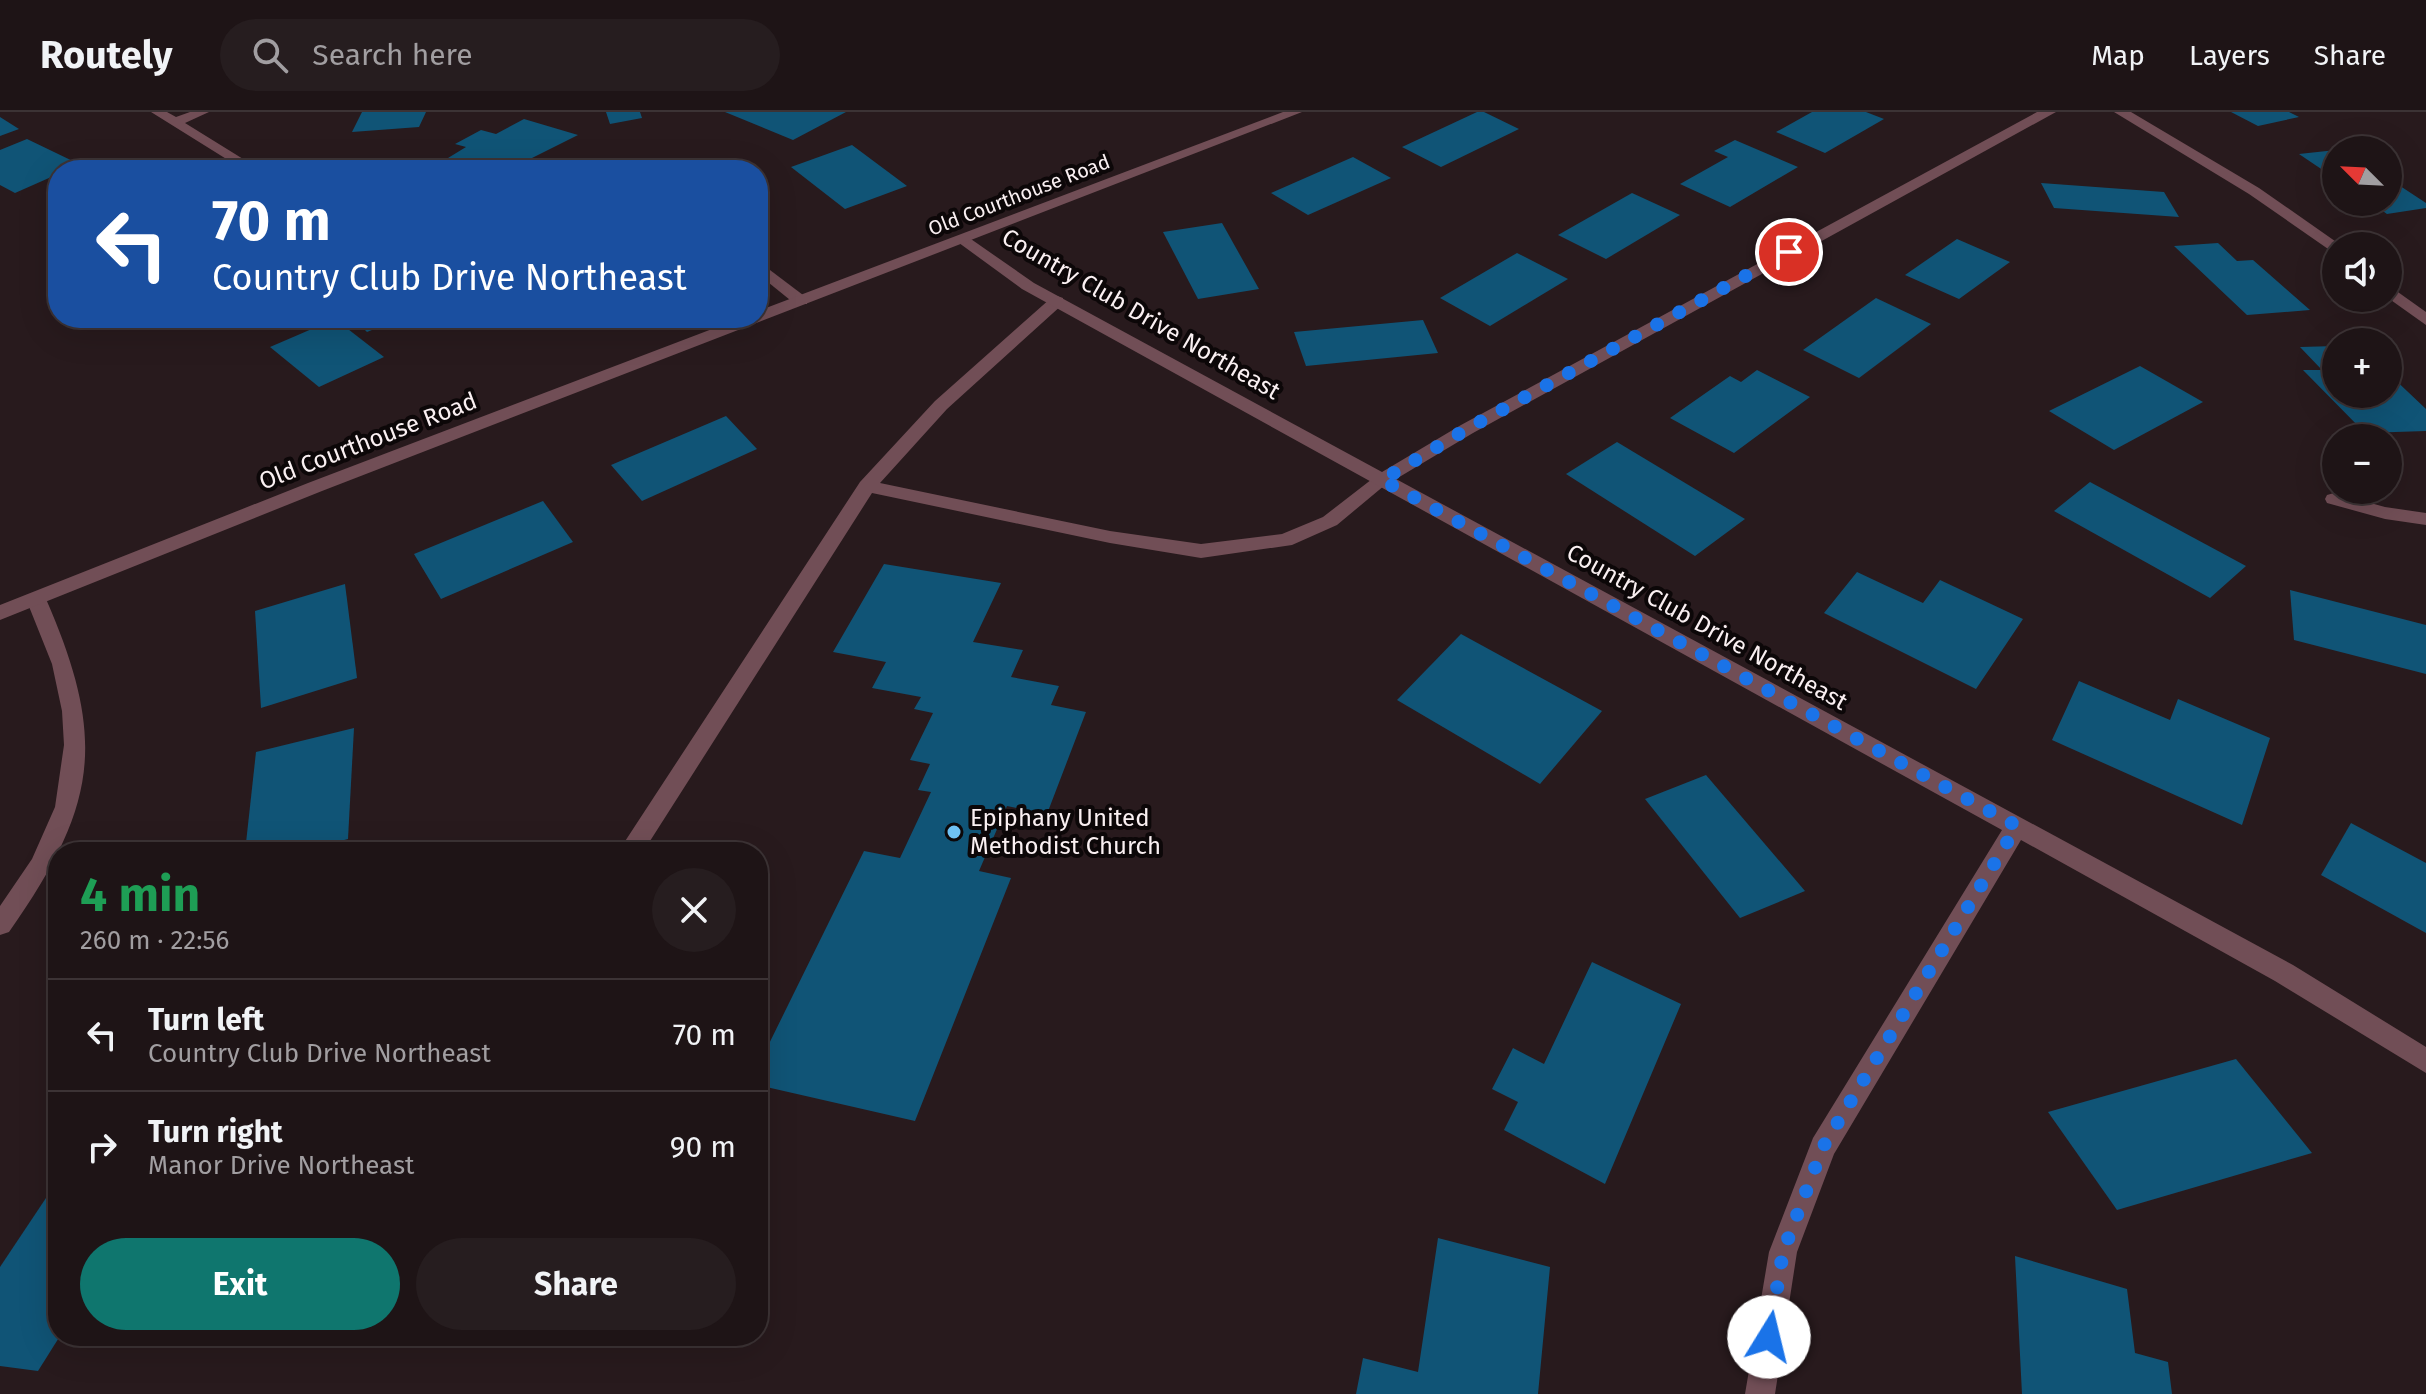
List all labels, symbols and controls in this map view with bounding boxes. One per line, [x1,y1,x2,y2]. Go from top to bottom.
search box [220,19,780,91]
text: Routely [40,32,172,78]
icon: search [248,33,292,77]
text: Search here [312,37,473,73]
text: Map [2091,39,2145,72]
text: Layers [2189,39,2270,72]
text: Share [2314,39,2386,72]
north arrow [2322,136,2402,216]
map controls [2322,136,2402,504]
street label: Old Courthouse Road [925,149,1113,241]
text: 70 m [212,188,331,255]
icon: left [80,192,184,296]
pin [1755,218,1823,286]
street label: Country Club Drive Northeast [997,223,1285,405]
icon: arrive [1767,230,1811,274]
button: sound [2322,232,2402,312]
text: Country Club Drive Northeast [212,256,687,300]
button: + [2322,328,2402,408]
street label: Old Courthouse Road [255,387,481,495]
button: − [2322,424,2402,504]
street label: Country Club Drive Northeast [1562,538,1852,716]
place label: Epiphany United Methodist Church [970,804,1161,860]
marker: Epiphany United Methodist Church [945,823,963,841]
text: 4 min [80,866,200,924]
button: close [652,868,736,952]
text: 260 m · 22:56 [80,925,229,956]
text: Turn left [148,1002,264,1038]
icon: left [80,1013,124,1057]
text: 70 m [673,1017,736,1053]
text: Country Club Drive Northeast [148,1038,491,1069]
text: Turn right [148,1114,283,1150]
icon: right [80,1125,124,1169]
text: 90 m [670,1129,736,1165]
text: Manor Drive Northeast [148,1150,415,1181]
button: Exit [80,1238,400,1330]
button: Share [416,1238,736,1330]
position arrow [1727,1295,1811,1379]

